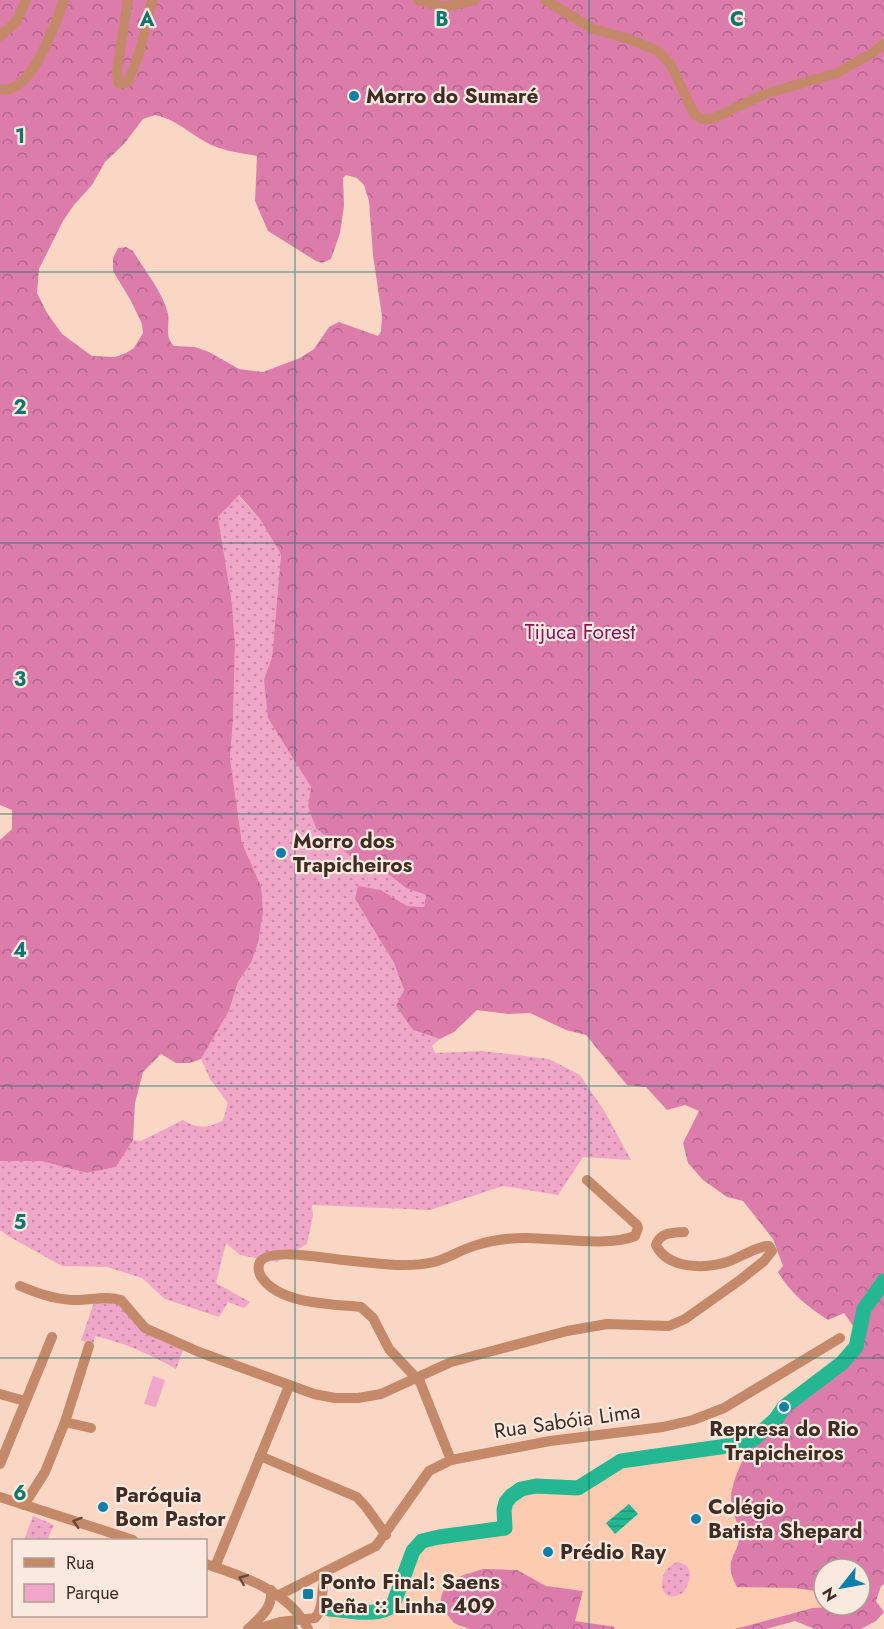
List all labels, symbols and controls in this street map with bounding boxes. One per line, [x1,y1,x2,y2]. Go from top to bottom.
text: A [139,5,155,34]
text: B [435,5,449,34]
text: C [730,5,744,34]
place label: Morro do Sumaré [366,81,538,111]
marker: Morro do Sumaré [347,89,361,103]
text: 1 [15,122,25,151]
text: 2 [13,393,27,422]
park label: Tijuca Forest [525,617,635,647]
text: 3 [14,665,26,694]
place label: Morro dos Trapicheiros [293,826,413,880]
marker: Morro dos Trapicheiros [274,846,288,860]
text: 4 [13,936,27,965]
text: 5 [14,1208,27,1237]
street label: Rua Sabóia Lima [492,1396,642,1446]
marker: Represa do Rio Trapicheiros [777,1400,791,1414]
place label: Represa do Rio Trapicheiros [709,1414,859,1468]
text: 6 [13,1479,27,1508]
place label: Paróquia Bom Pastor [115,1480,226,1534]
place label: Colégio Batista Shepard [708,1492,863,1546]
marker: Paróquia Bom Pastor [96,1500,110,1514]
marker: Colégio Batista Shepard [689,1512,703,1526]
one-way arrow [72,1517,83,1530]
place label: Prédio Ray [560,1537,667,1567]
legend [12,1539,207,1617]
marker: Prédio Ray [541,1545,555,1559]
text: Rua [66,1550,94,1576]
north arrow [812,1557,872,1617]
place label: Ponto Final: Saens Peña :: Linha 409 [320,1567,500,1621]
one-way arrow [238,1574,249,1586]
text: Parque [66,1580,119,1606]
text: N [816,1583,843,1606]
marker: Ponto Final: Saens Peña :: Linha 409 [301,1587,315,1601]

